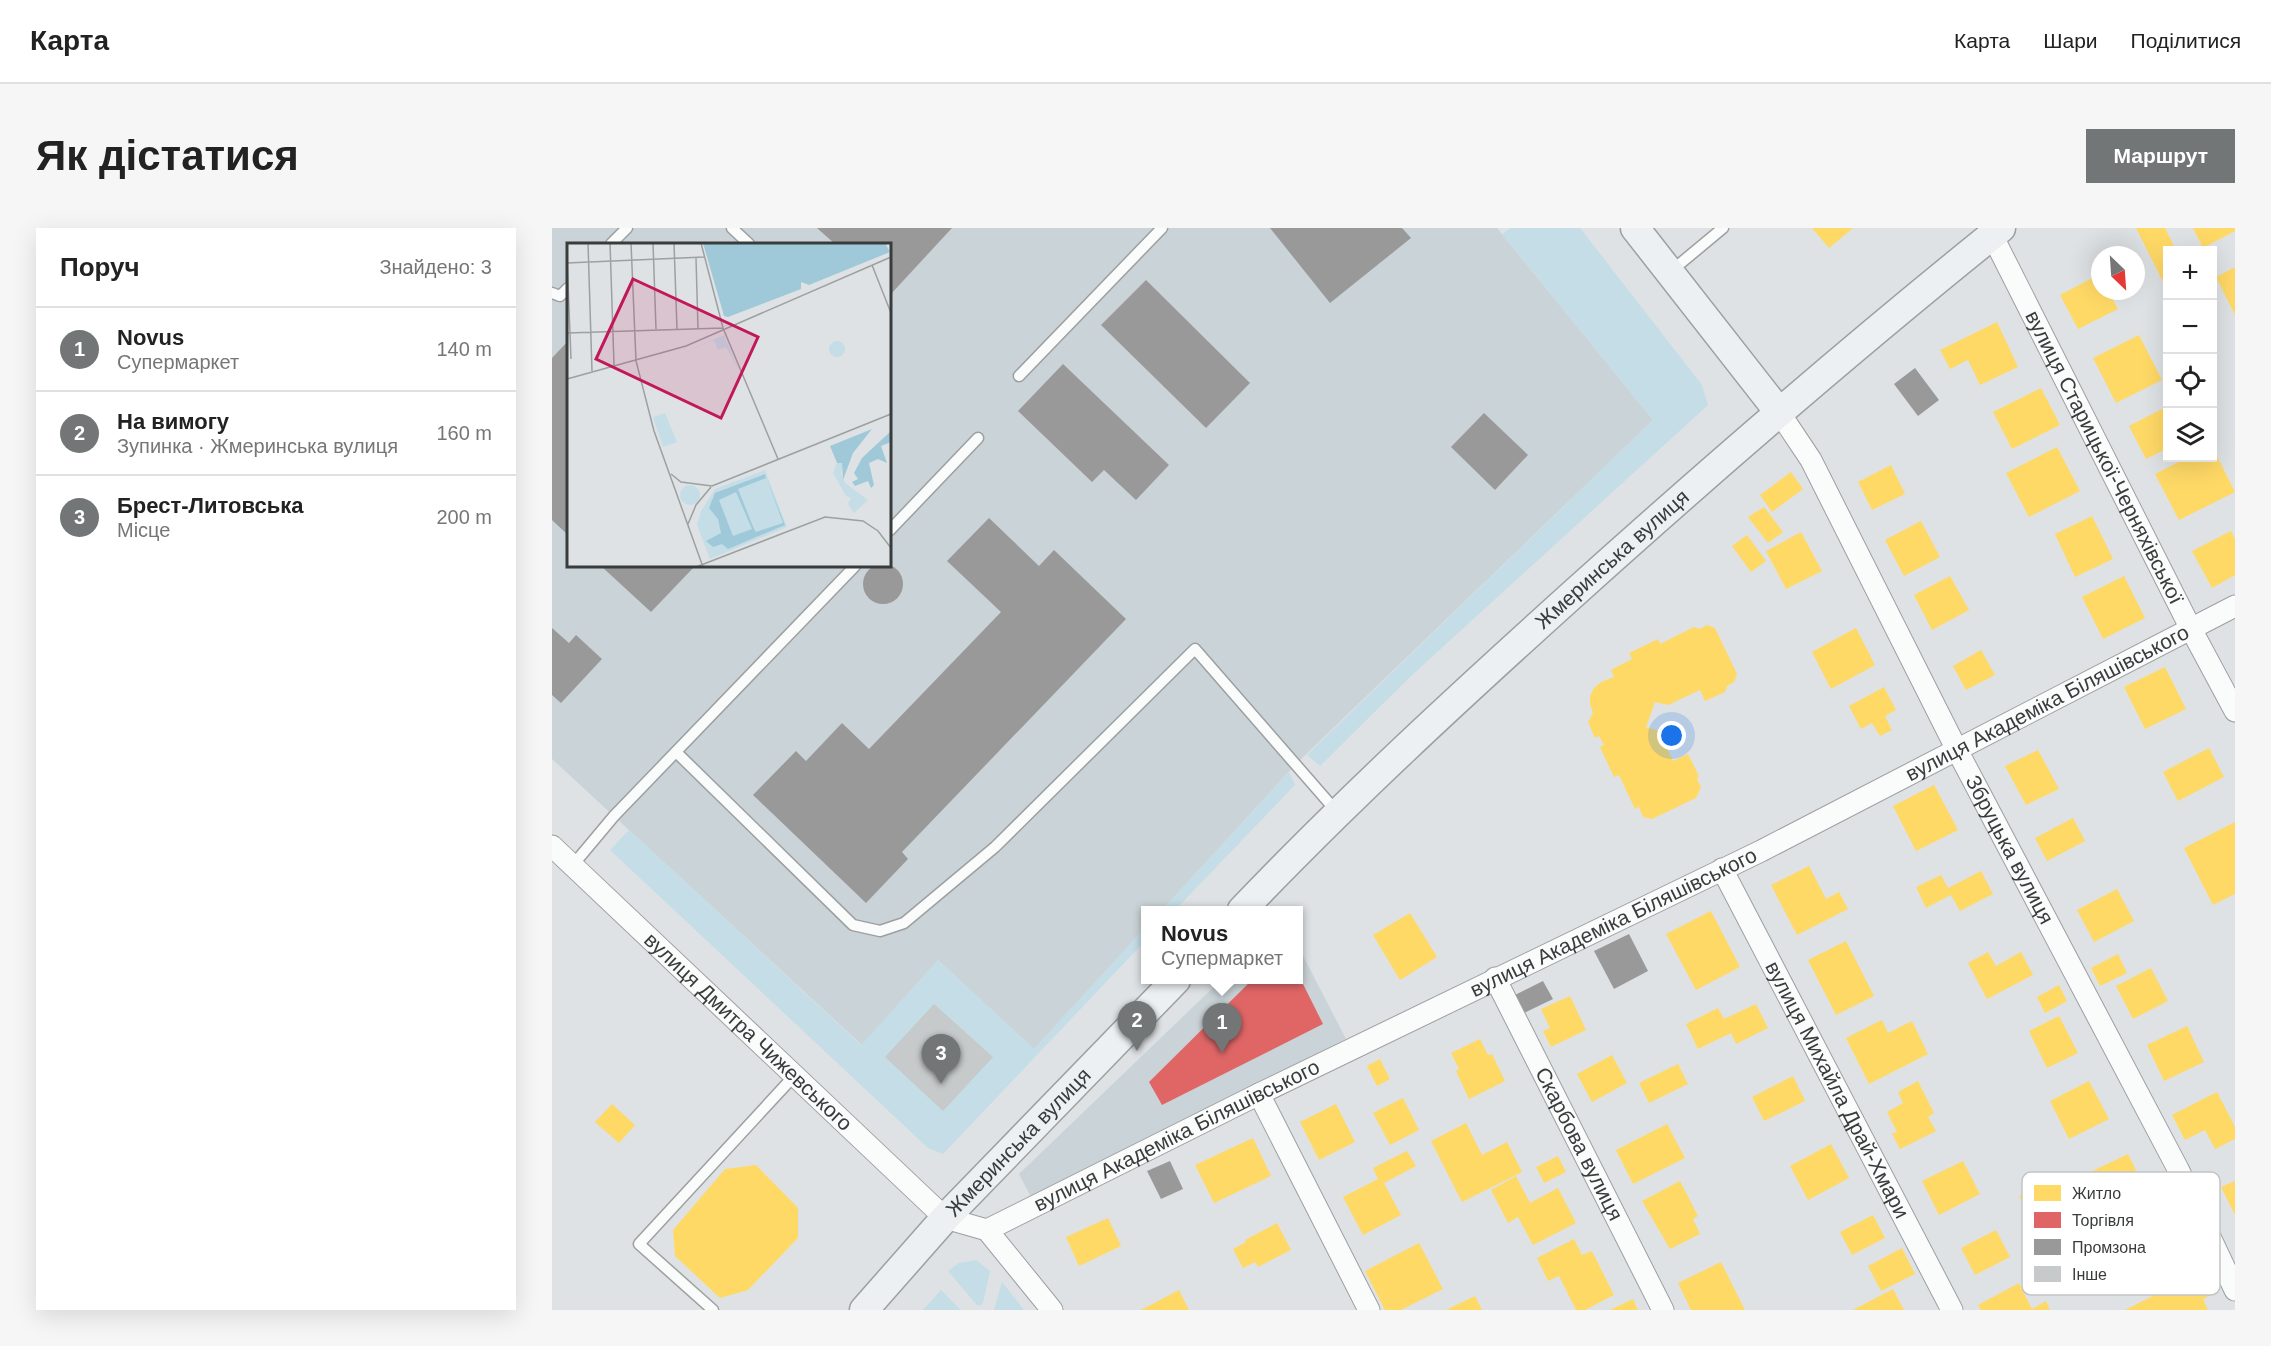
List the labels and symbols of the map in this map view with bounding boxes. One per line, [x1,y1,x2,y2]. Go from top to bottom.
inset map [567,243,891,567]
north arrow [2091,246,2145,300]
street label: вулиця Старицької-Черняхівської [2021,307,2188,608]
street label: Жмеринська вулиця [1531,485,1693,633]
street label: вулиця Академіка Біляшівського [1902,620,2192,785]
your location [1657,721,1686,750]
street label: Збруцька вулиця [1961,771,2059,928]
street label: вулиця Академіка Біляшівського [1466,843,1760,1001]
street label: вулиця Дмитра Чижевського [640,928,857,1135]
street label: вулиця Михайла Драй-Хмари [1761,957,1914,1222]
pin: 2 [1118,1002,1156,1051]
pin: 1 [1202,1004,1242,1053]
pin: 3 [922,1034,960,1084]
street label: вулиця Академіка Біляшівського [1030,1055,1323,1216]
street label: Жмеринська вулиця [941,1063,1095,1221]
street label: Скарбова вулиця [1531,1063,1628,1224]
legend [2022,1172,2220,1295]
text: Житло [2072,1185,2121,1202]
text: Торгівля [2072,1212,2134,1229]
text: Промзона [2072,1239,2146,1256]
text: Інше [2072,1266,2107,1283]

